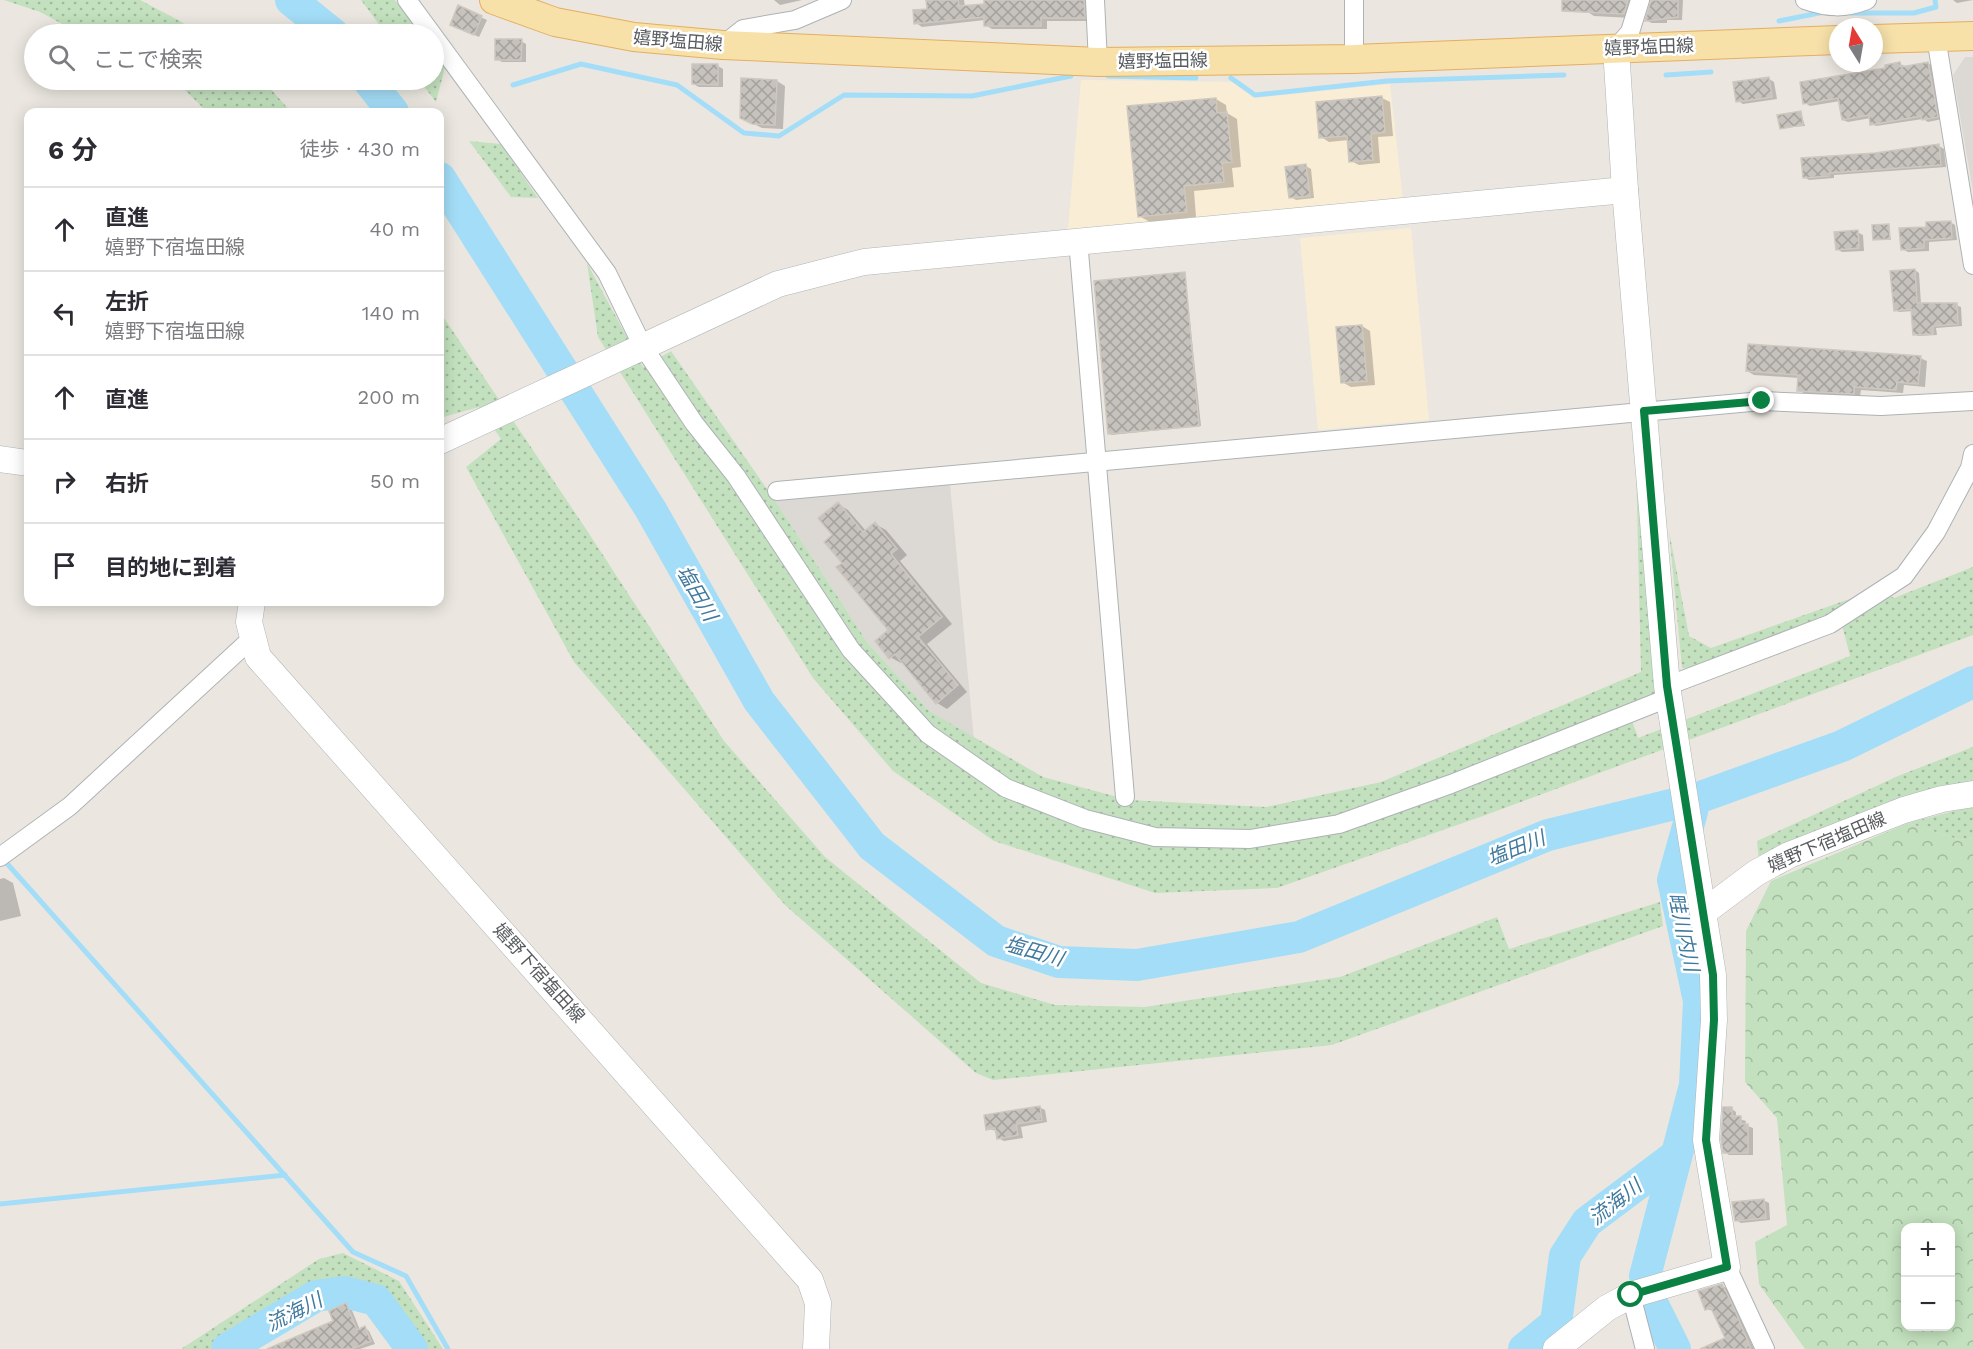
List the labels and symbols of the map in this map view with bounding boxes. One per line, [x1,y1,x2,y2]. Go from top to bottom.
north arrow [1829,18,1883,72]
street label: 嬉野塩田線 [632,26,724,55]
street label: 嬉野塩田線 [1604,34,1694,59]
street label: 嬉野塩田線 [1118,49,1208,72]
route end [1748,387,1774,413]
water label: 塩田川 [672,561,723,627]
street label: 嬉野下宿塩田線 [1765,807,1889,876]
water label: 塩田川 [1484,825,1550,870]
water label: 畦川内川 [1664,890,1704,976]
street label: 嬉野下宿塩田線 [489,919,589,1027]
water label: 塩田川 [1002,931,1068,971]
water label: 流海川 [1584,1173,1648,1230]
route start [1617,1281,1643,1307]
water label: 流海川 [262,1287,328,1336]

